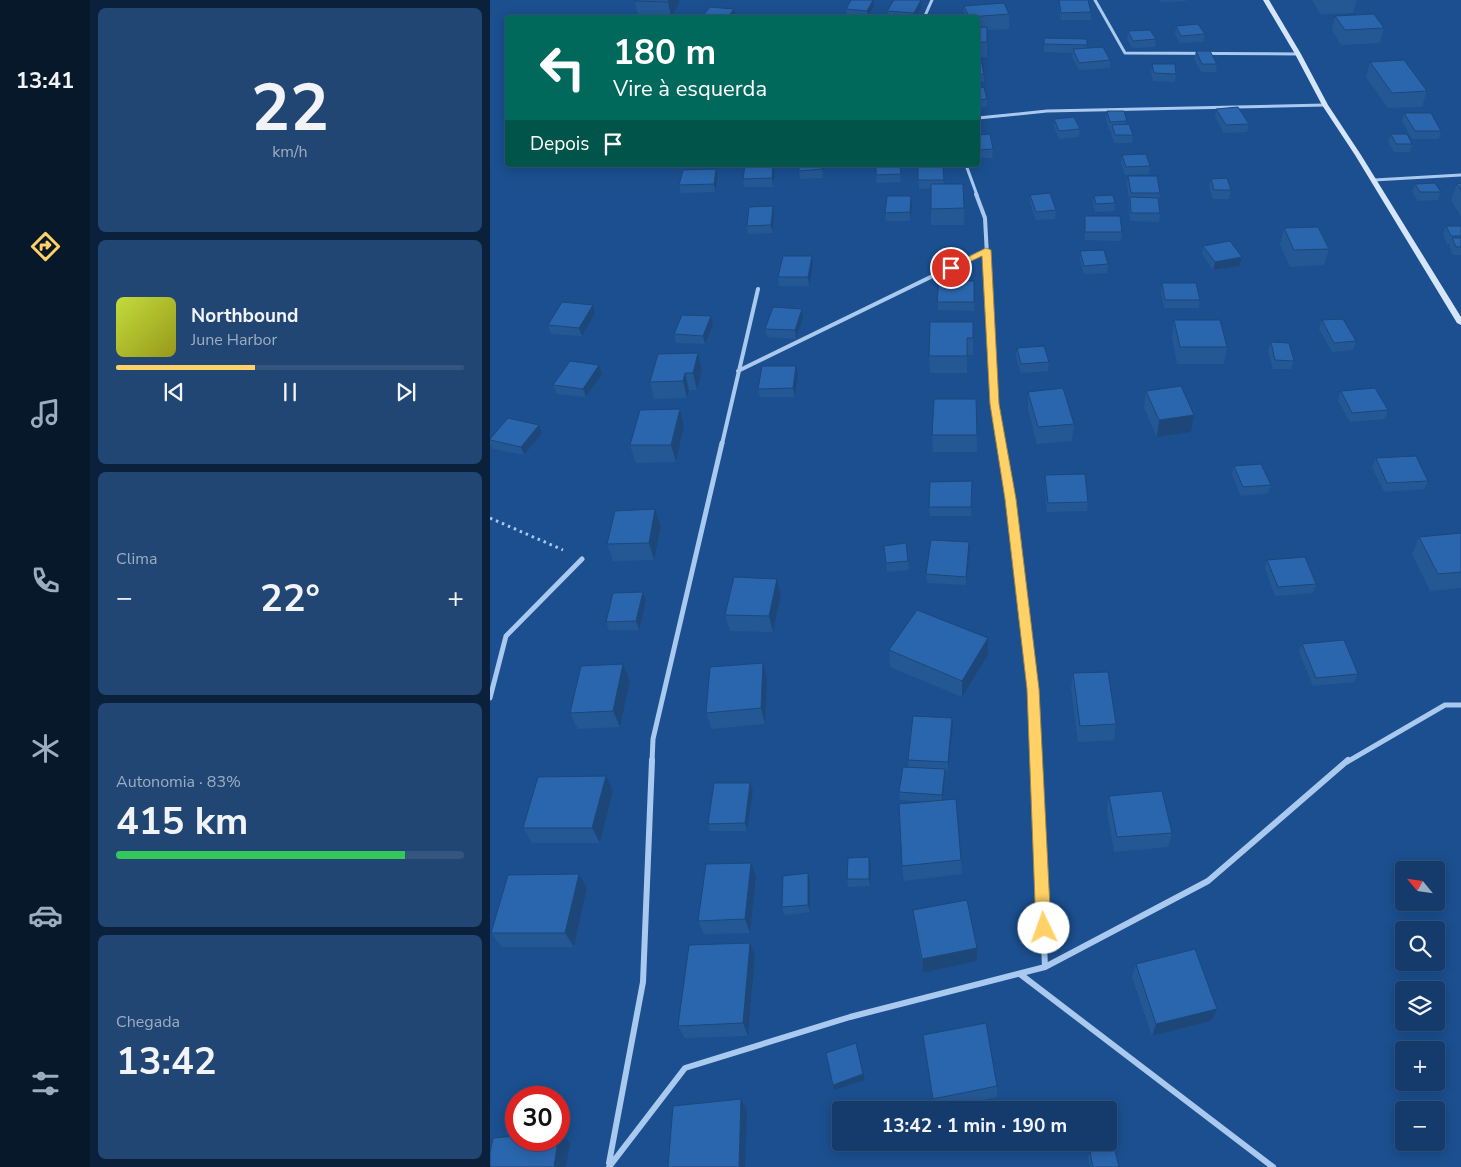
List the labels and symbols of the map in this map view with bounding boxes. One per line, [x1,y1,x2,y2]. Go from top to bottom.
pin [930,247,972,289]
north arrow [1395,861,1445,911]
position arrow [1017,901,1069,953]
speed limit sign: 30 [505,1086,570,1151]

